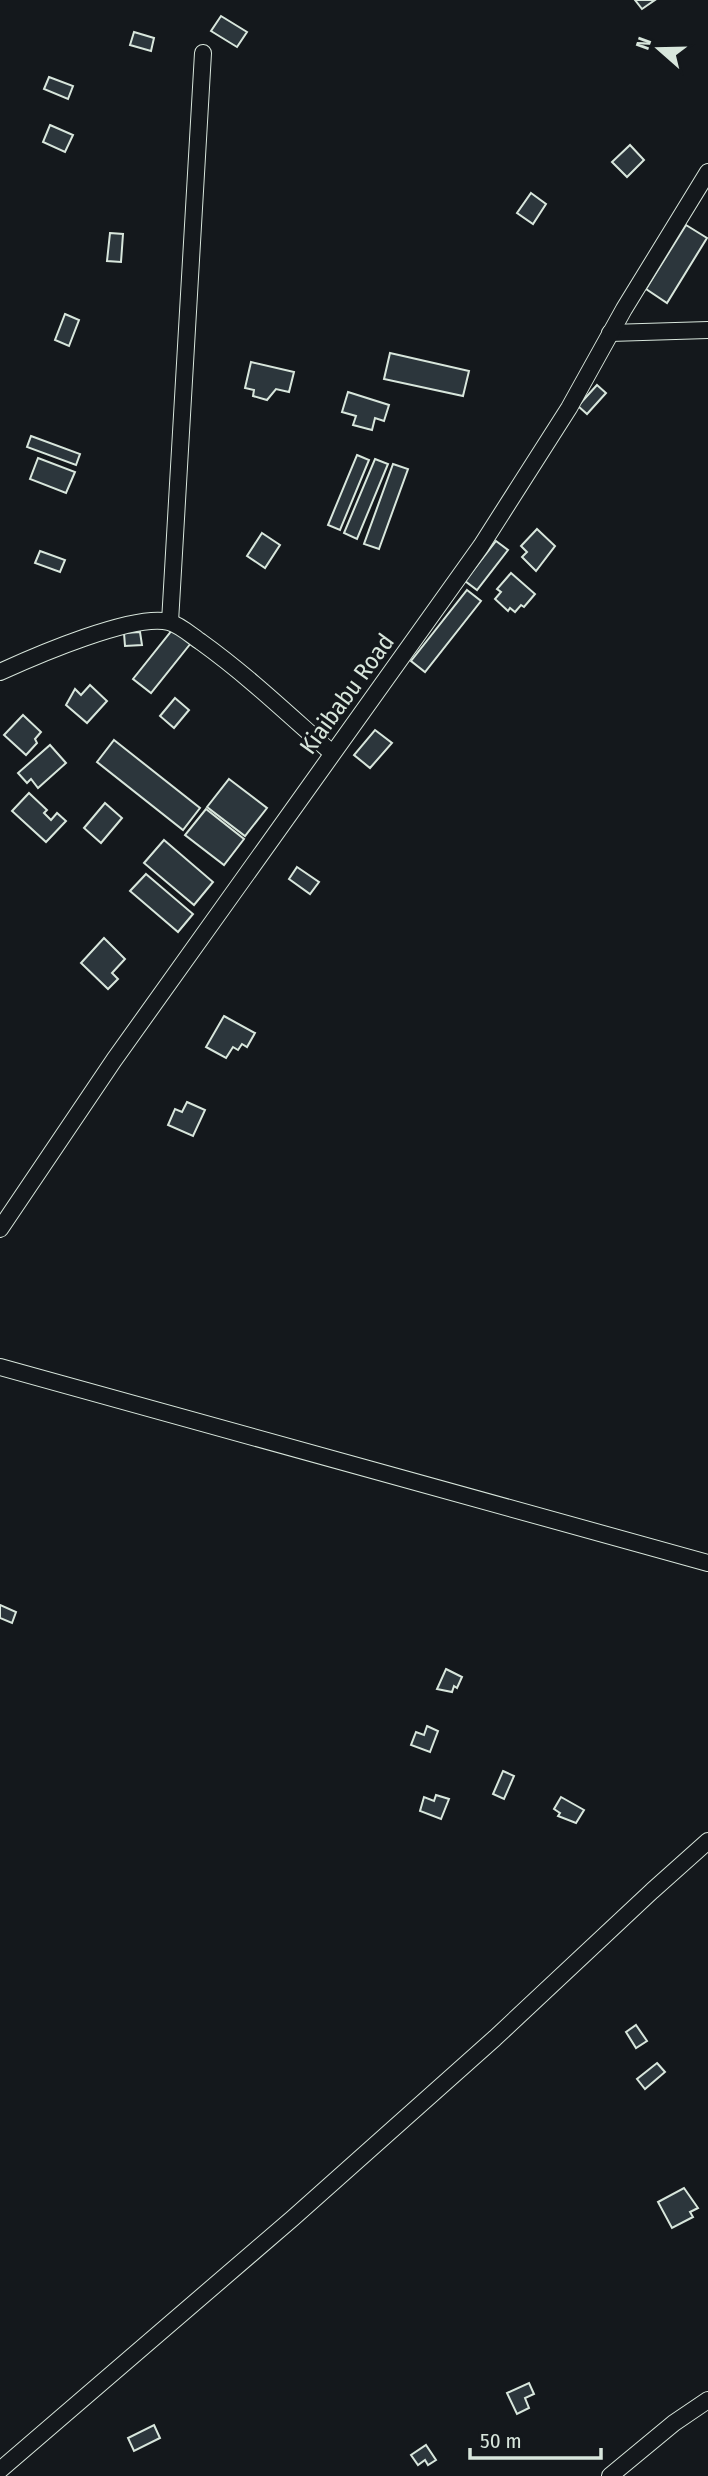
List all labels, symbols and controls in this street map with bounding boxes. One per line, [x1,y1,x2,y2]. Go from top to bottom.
north arrow [624,14,694,84]
text: N [631,34,656,53]
street label: Kiaibabu Road [294,629,400,759]
scale bar [470,2416,601,2460]
text: 50 m [480,2428,522,2454]

